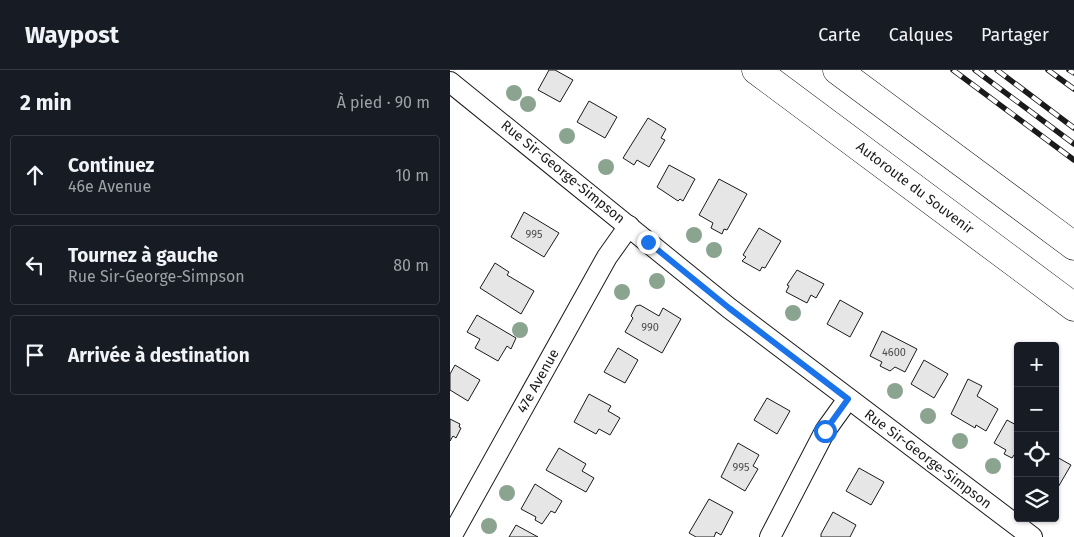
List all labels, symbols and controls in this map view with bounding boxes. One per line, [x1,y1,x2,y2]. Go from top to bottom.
text: Waypost [25,21,119,49]
text: Carte [818,24,861,46]
text: Calques [889,24,953,46]
text: Partager [981,24,1049,46]
text: 2 min [20,90,72,116]
text: À pied · 90 m [337,93,430,112]
street label: Rue Sir-George-Simpson [498,117,628,227]
street label: Autoroute du Souvenir [853,138,978,238]
text: Continuez [68,154,154,177]
icon: ahead [21,161,49,189]
text: 10 m [395,166,429,185]
text: 46e Avenue [68,177,151,196]
house number: 995 [525,228,543,241]
route end [637,231,660,254]
text: Tournez à gauche [68,244,218,267]
icon: left [21,251,49,279]
text: 80 m [393,256,429,275]
text: Rue Sir-George-Simpson [68,267,245,286]
house number: 990 [641,321,659,334]
icon: arrive [21,341,49,369]
map controls [1014,342,1059,522]
button: + [1014,342,1059,387]
text: Arrivée à destination [68,344,250,367]
street label: 47e Avenue [513,346,563,416]
house number: 4600 [882,346,906,359]
button: − [1014,387,1059,432]
street label: Rue Sir-George-Simpson [861,406,995,512]
route start [814,420,837,443]
button: locate [1014,432,1059,477]
house number: 995 [732,461,750,474]
button: layers [1014,477,1059,522]

